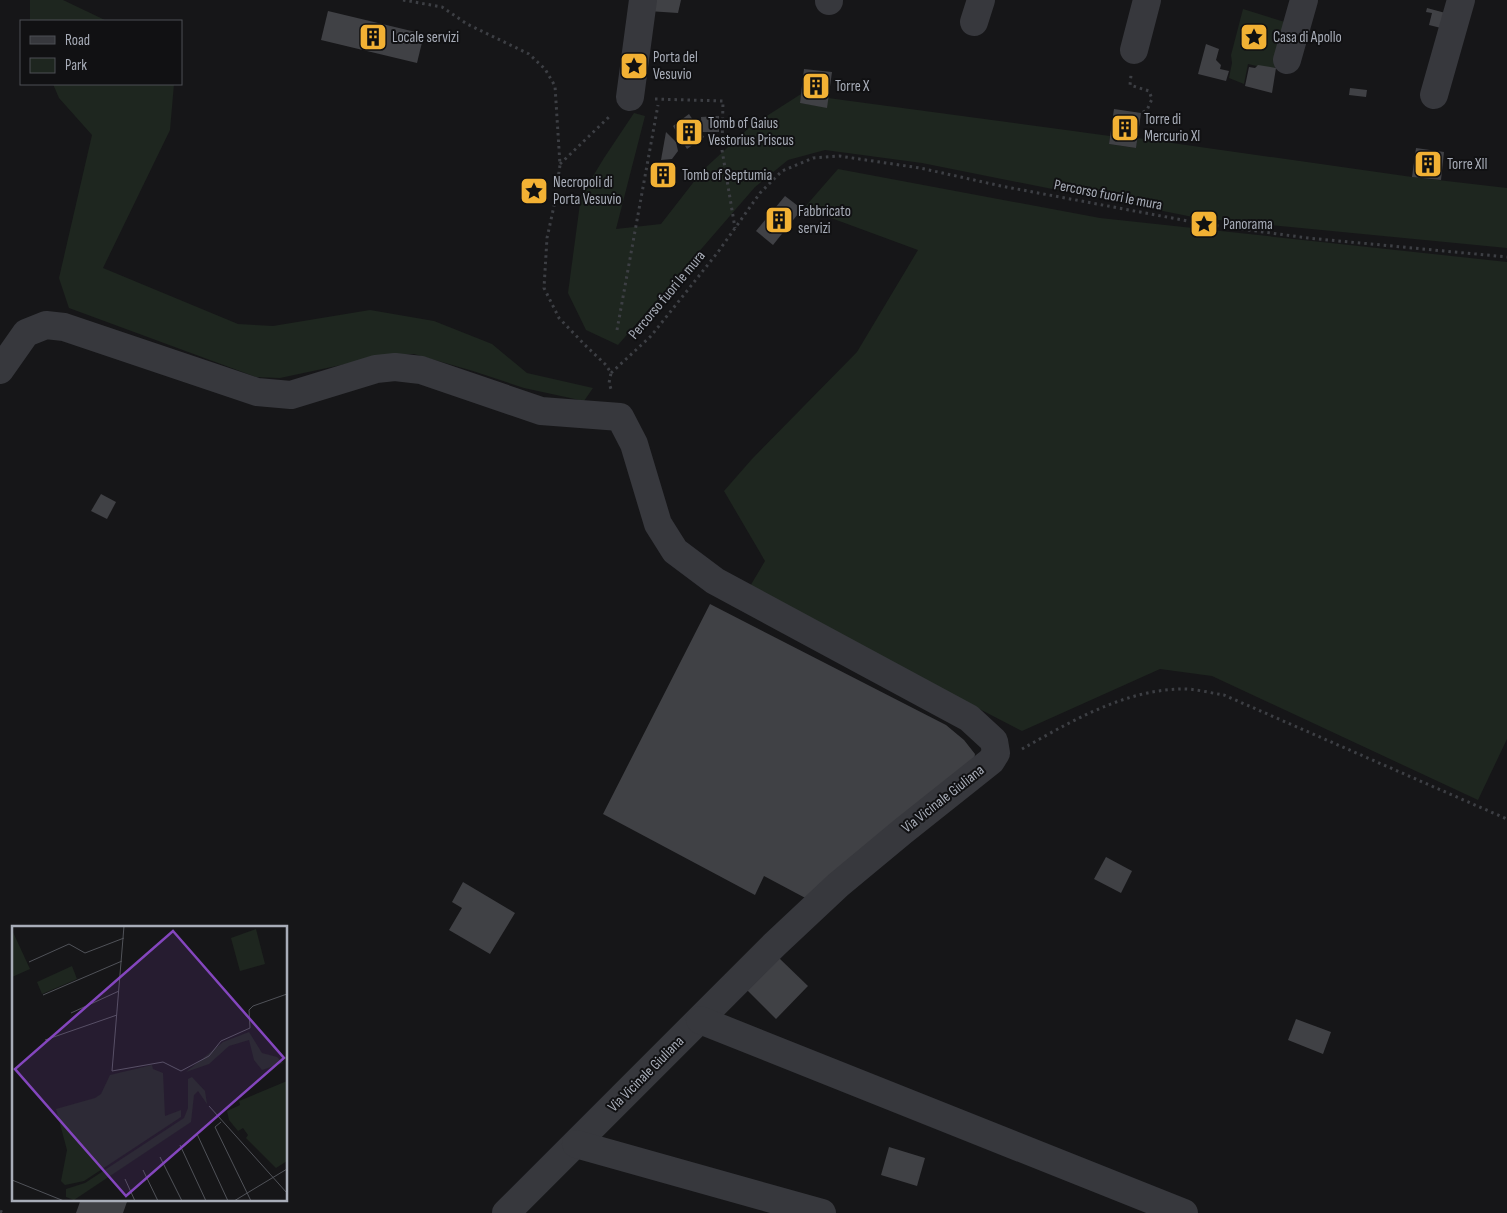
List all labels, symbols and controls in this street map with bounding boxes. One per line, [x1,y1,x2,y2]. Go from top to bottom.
legend [20,20,182,85]
building icon: Locale servizi [358,22,388,52]
place icon: Casa di Apollo [1239,22,1269,52]
place label: Locale servizi [392,28,459,47]
place label: Casa di Apollo [1273,28,1342,47]
text: Road [65,31,90,50]
place label: Porta del Vesuvio [653,48,698,84]
place icon: Porta del Vesuvio [619,51,649,81]
text: Park [65,56,87,75]
building icon: Torre X [801,71,831,101]
place label: Torre X [835,77,870,96]
place label: Torre di Mercurio XI [1144,110,1200,146]
building icon: Torre di Mercurio XI [1110,113,1140,143]
place label: Tomb of Gaius Vestorius Priscus [708,114,794,150]
building icon: Tomb of Gaius Vestorius Priscus [674,117,704,147]
building icon: Torre XII [1413,149,1443,179]
place label: Torre XII [1447,155,1488,174]
building icon: Tomb of Septumia [648,160,678,190]
place label: Tomb of Septumia [682,166,772,185]
place label: Necropoli di Porta Vesuvio [553,173,622,209]
street label: Percorso fuori le mura [1052,175,1164,215]
place icon: Necropoli di Porta Vesuvio [519,176,549,206]
place label: Fabbricato servizi [798,202,851,238]
building icon: Fabbricato servizi [764,205,794,235]
place icon: Panorama [1189,209,1219,239]
place label: Panorama [1223,215,1273,234]
street label: Percorso fuori le mura [624,247,710,343]
street label: Via Vicinale Giuliana [898,761,988,837]
inset map [12,926,288,1200]
street label: Via Vicinale Giuliana [604,1032,688,1116]

